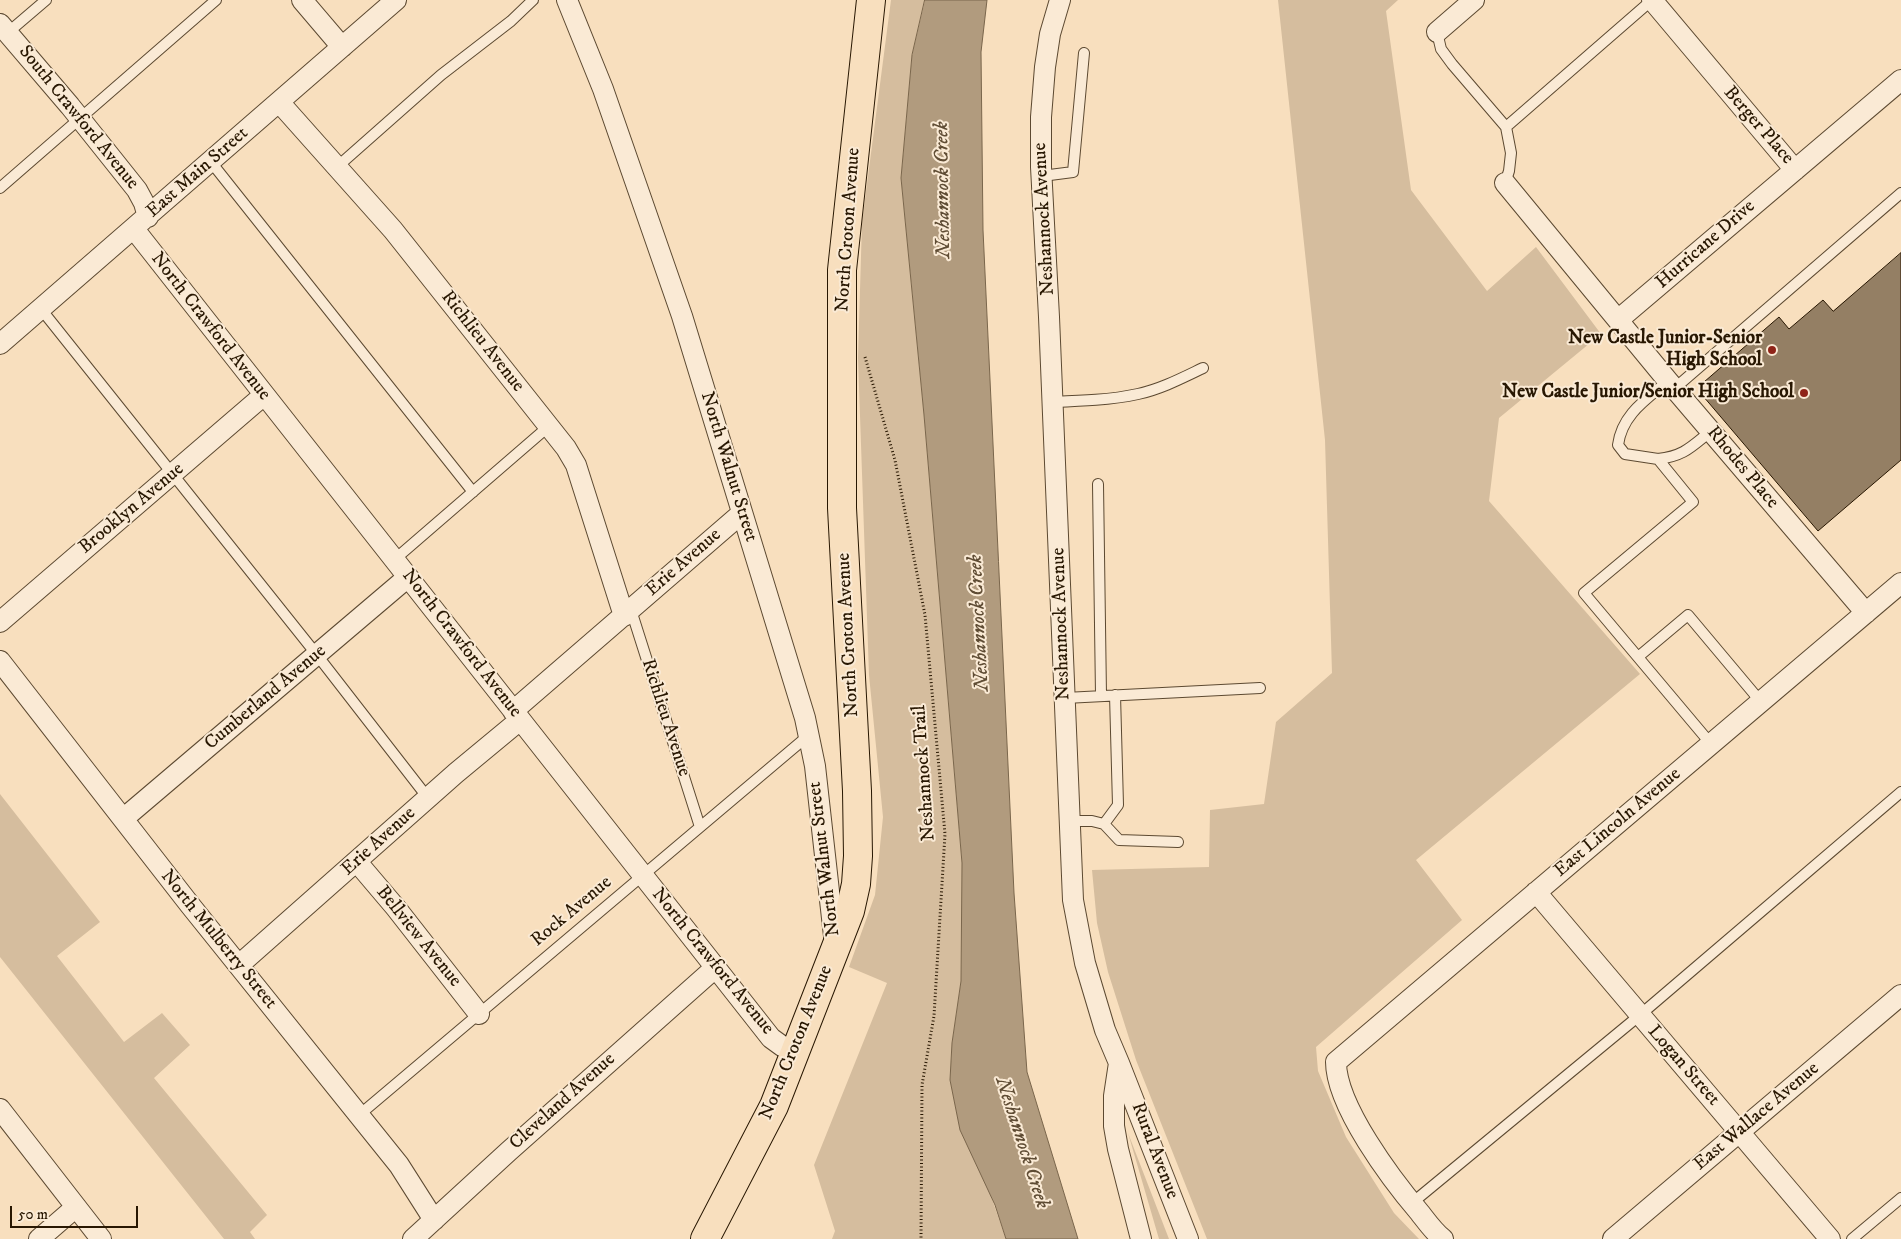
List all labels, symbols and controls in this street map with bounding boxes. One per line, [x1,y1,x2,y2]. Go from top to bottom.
street label: South Crawford Avenue [13,41,143,195]
street label: Berger Place [1718,82,1798,170]
water label: Neshannock Creek [931,121,957,259]
street label: East Main Street [142,123,254,223]
street label: Neshannock Avenue [1030,142,1060,296]
street label: North Croton Avenue [832,147,866,313]
street label: Hurricane Drive [1652,196,1760,294]
street label: North Crawford Avenue [145,248,275,406]
street label: Richlieu Avenue [435,287,529,397]
place label: New Castle Junior-Senior High School [1568,328,1762,372]
marker: New Castle Junior-Senior High School [1766,344,1778,356]
place label: New Castle Junior/Senior High School [1502,382,1794,404]
marker: New Castle Junior/Senior High School [1798,387,1810,399]
street label: North Walnut Street [694,389,762,545]
street label: Rhodes Place [1701,422,1783,514]
street label: Brooklyn Avenue [75,458,189,560]
street label: Erie Avenue [642,524,726,602]
street label: Neshannock Avenue [1048,547,1076,701]
street label: North Croton Avenue [833,552,865,718]
water label: Neshannock Creek [964,554,996,692]
street label: North Crawford Avenue [396,565,526,723]
street label: Cumberland Avenue [201,640,331,756]
street label: Richlieu Avenue [635,656,695,780]
street label: Neshannock Trail [909,704,941,842]
street label: East Lincoln Avenue [1550,763,1686,883]
street label: North Walnut Street [804,780,846,938]
street label: Erie Avenue [337,803,421,881]
street label: North Mulberry Street [155,866,281,1014]
street label: Rock Avenue [527,872,617,952]
street label: Bellview Avenue [370,882,466,992]
street label: North Crawford Avenue [646,884,778,1040]
street label: North Croton Avenue [756,962,838,1124]
street label: Logan Street [1642,1021,1724,1111]
street label: Cleveland Avenue [505,1049,621,1155]
street label: East Wallace Avenue [1690,1058,1824,1176]
water label: Neshannock Creek [988,1074,1054,1212]
street label: Rural Avenue [1125,1100,1183,1202]
scale bar [12,1196,140,1228]
text: 50 m [18,1205,48,1224]

